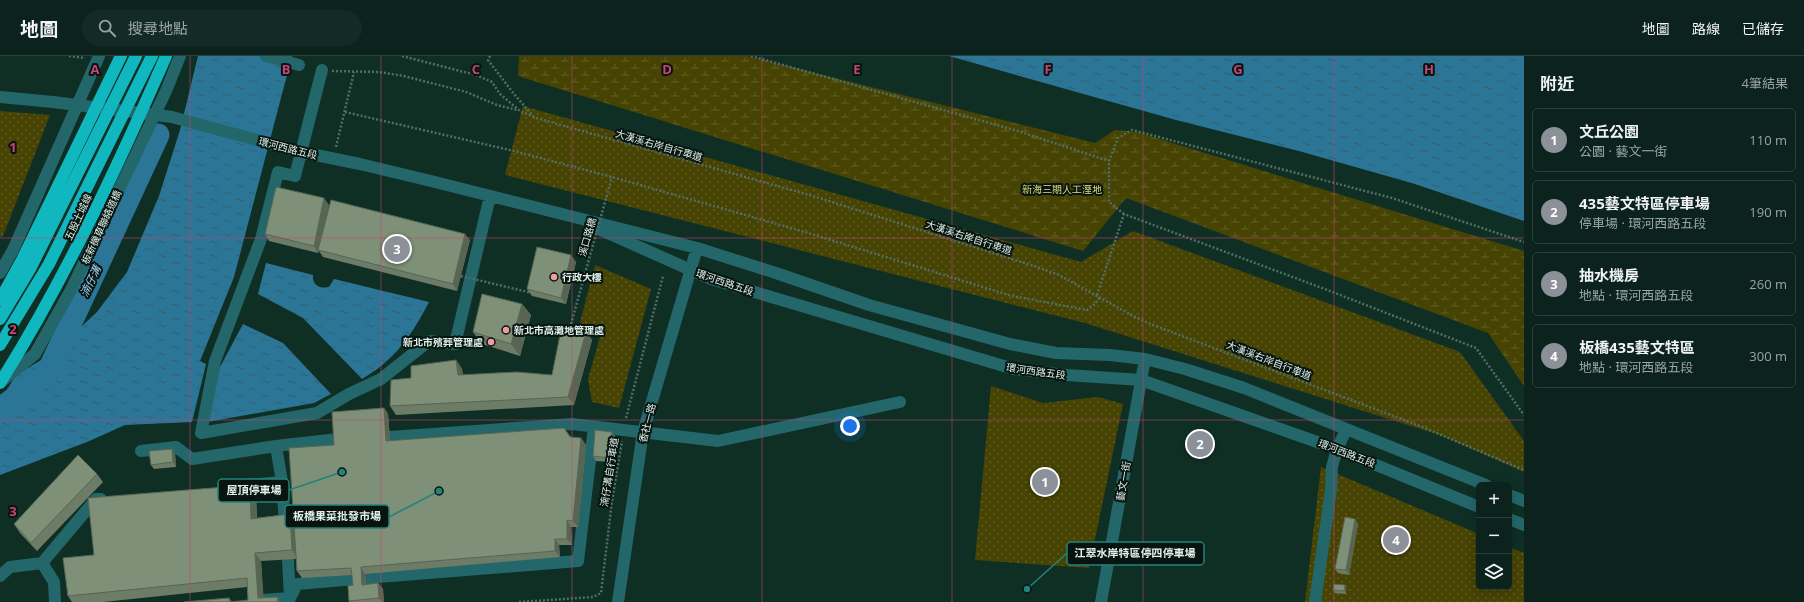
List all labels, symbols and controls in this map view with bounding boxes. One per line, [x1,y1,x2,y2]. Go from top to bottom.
search box [82,10,362,46]
text: 地圖 [20,16,58,42]
icon: search [96,17,118,39]
text: 搜尋地點 [128,18,188,38]
text: 地圖 [1642,19,1670,38]
text: 路線 [1692,19,1720,38]
text: 已儲存 [1742,19,1784,38]
text: A [91,60,100,78]
text: B [282,60,291,78]
text: C [472,60,480,78]
text: D [662,60,672,78]
text: E [853,60,861,78]
text: F [1044,60,1052,78]
text: G [1233,60,1243,78]
text: H [1424,60,1434,78]
text: 附近 [1540,72,1574,95]
text: 4筆結果 [1742,74,1788,92]
text: 文丘公園 [1579,121,1639,141]
street label: 大漢溪右岸自行車道 [614,126,704,164]
text: 1 [1550,131,1558,149]
text: 110 m [1749,131,1787,149]
street label: 環河西路五段 [257,134,319,162]
text: 1 [9,138,17,156]
text: 公園 · 藝文一街 [1579,142,1667,160]
park label: 新海三期人工溼地 [1022,182,1102,196]
street label: 板新機車聯絡道橋 [78,188,124,266]
street label: 五股土城線 [61,191,95,243]
text: 435藝文特區停車場 [1579,193,1710,213]
text: 2 [1550,203,1558,221]
text: 190 m [1749,203,1787,221]
text: 停車場 · 環河西路五段 [1579,214,1706,232]
street label: 溪口路橋 [575,216,599,258]
street label: 大漢溪右岸自行車道 [924,216,1014,258]
pin: 3 [384,234,410,264]
water label: 湳仔溝 [76,261,105,299]
text: 抽水機房 [1579,265,1639,285]
street label: 環河西路五段 [694,266,756,298]
place label: 行政大樓 [562,270,602,284]
marker: 行政大樓 [549,272,559,282]
text: 3 [1550,275,1558,293]
text: 260 m [1749,275,1787,293]
text: 地點 · 環河西路五段 [1579,286,1693,304]
text: 2 [9,320,17,338]
place label: 新北市高灘地管理處 [514,323,604,337]
marker: 新北市高灘地管理處 [501,325,511,335]
place label: 新北市殯葬管理處 [403,335,483,349]
marker: 新北市殯葬管理處 [486,337,496,347]
street label: 大漢溪右岸自行車道 [1224,337,1314,383]
text: 板橋435藝文特區 [1579,337,1695,357]
text: 4 [1550,347,1558,365]
text: 300 m [1749,347,1787,365]
text: 地點 · 環河西路五段 [1579,358,1693,376]
street label: 環河西路五段 [1005,360,1067,382]
street label: 香社一路 [635,402,659,444]
your location [840,416,860,436]
pin: 2 [1187,429,1213,459]
street label: 湳仔溝自行車道 [597,436,621,508]
street label: 環河西路五段 [1316,436,1378,470]
street label: 藝文一街 [1113,460,1133,502]
pin: 1 [1032,467,1058,497]
callout: 屋頂停車場 [218,479,289,502]
text: 屋頂停車場 [227,482,282,497]
map controls [1476,482,1512,590]
button: + [1476,482,1512,518]
text: 3 [9,502,17,520]
callout: 板橋果菜批發市場 [285,505,389,528]
text: 板橋果菜批發市場 [293,508,381,523]
button: − [1476,518,1512,554]
pin: 4 [1383,525,1409,555]
callout: 江翠水岸特區停四停車場 [1067,542,1204,565]
text: 江翠水岸特區停四停車場 [1075,545,1196,560]
button: layers [1476,554,1512,590]

